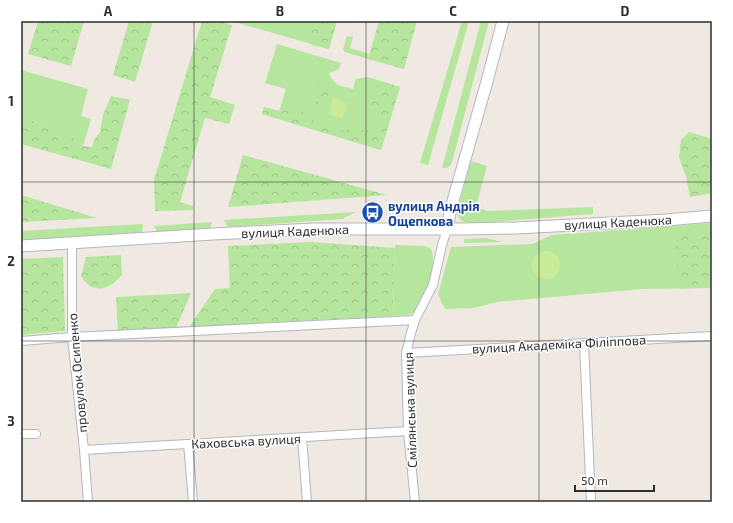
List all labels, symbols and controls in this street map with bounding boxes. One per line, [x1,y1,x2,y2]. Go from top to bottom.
text: A [104,3,113,19]
text: B [276,3,284,19]
text: C [449,3,457,19]
text: D [621,3,630,19]
text: 1 [8,93,14,109]
place label: вулиця Андрія Ощепкова [388,198,480,229]
bus stop icon: вулиця Андрія Ощепкова [359,200,385,226]
street label: вулиця Каденюка [564,211,672,233]
street label: вулиця Каденюка [241,221,349,241]
text: 2 [7,253,15,269]
street label: провулок Осипенко [64,313,90,433]
street label: вулиця Академіка Філіппова [472,331,646,357]
street label: Смілянська вулиця [400,352,420,468]
text: 3 [7,413,15,429]
street label: Каховська вулиця [191,430,301,452]
scale bar [575,467,654,493]
text: 50 m [581,473,608,487]

